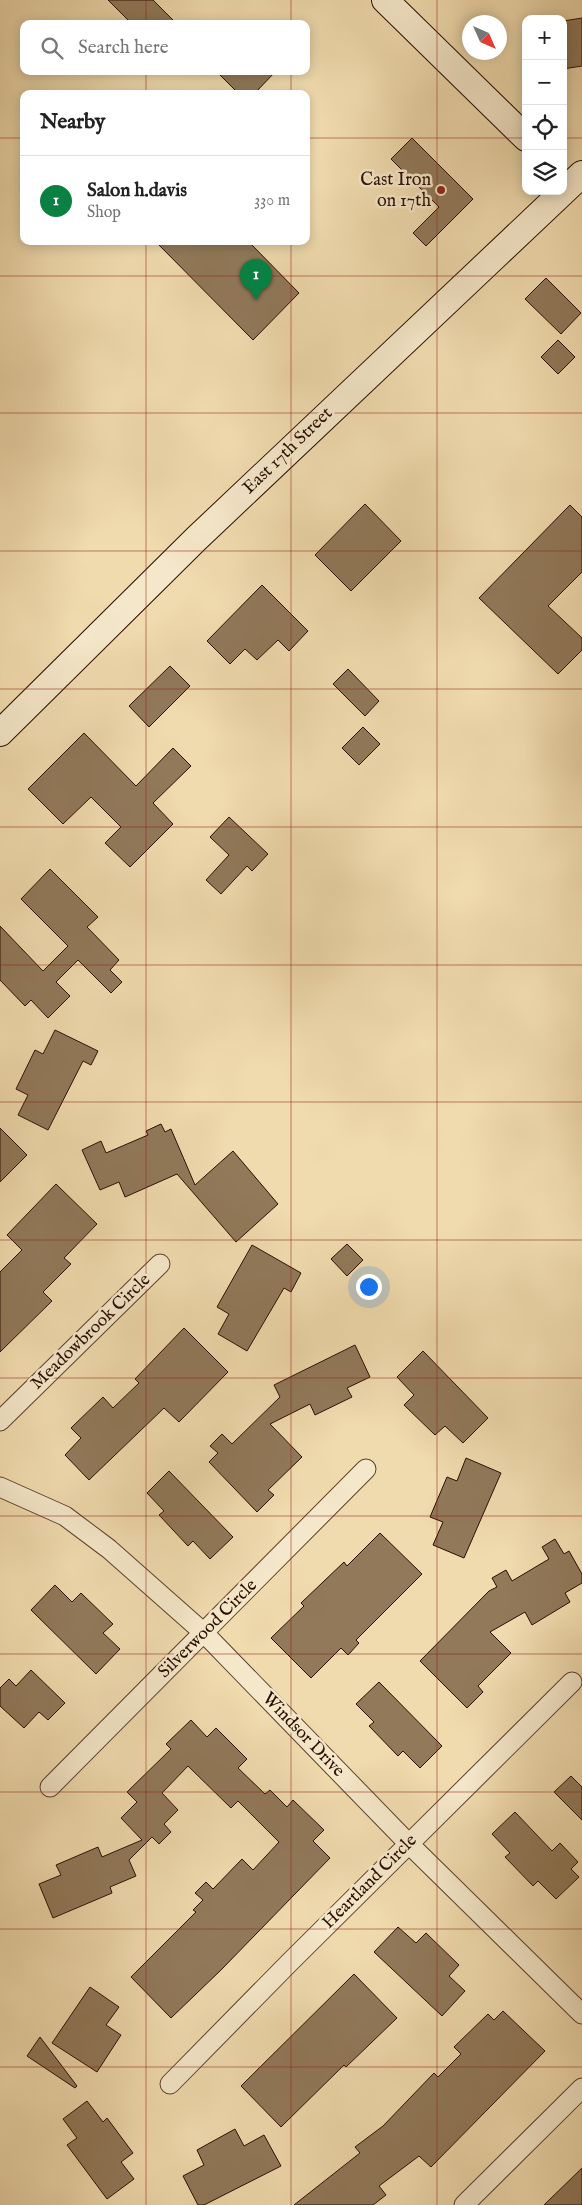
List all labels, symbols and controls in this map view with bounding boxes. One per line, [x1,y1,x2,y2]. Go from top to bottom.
north arrow [462,15,507,60]
map controls [522,15,567,195]
button: + [522,15,567,60]
search box [20,20,310,75]
icon: search [38,34,66,62]
text: Search here [78,36,169,60]
button: − [522,60,567,105]
button: locate [522,105,567,150]
text: Nearby [40,109,105,136]
button: layers [522,150,567,195]
place label: Cast Iron on 17th [360,169,431,213]
text: Salon h.davis [87,179,187,203]
marker: Cast Iron on 17th [435,184,447,196]
text: 1 [53,191,59,211]
text: 330 m [254,191,290,211]
text: Shop [87,203,121,223]
pin: 1 [240,259,272,300]
street label: East 17th Street [238,402,338,500]
street label: Meadowbrook Circle [26,1269,156,1395]
your location [356,1274,382,1300]
street label: Silverwood Circle [153,1574,263,1684]
street label: Windsor Drive [257,1688,349,1782]
street label: Heartland Circle [318,1830,422,1934]

